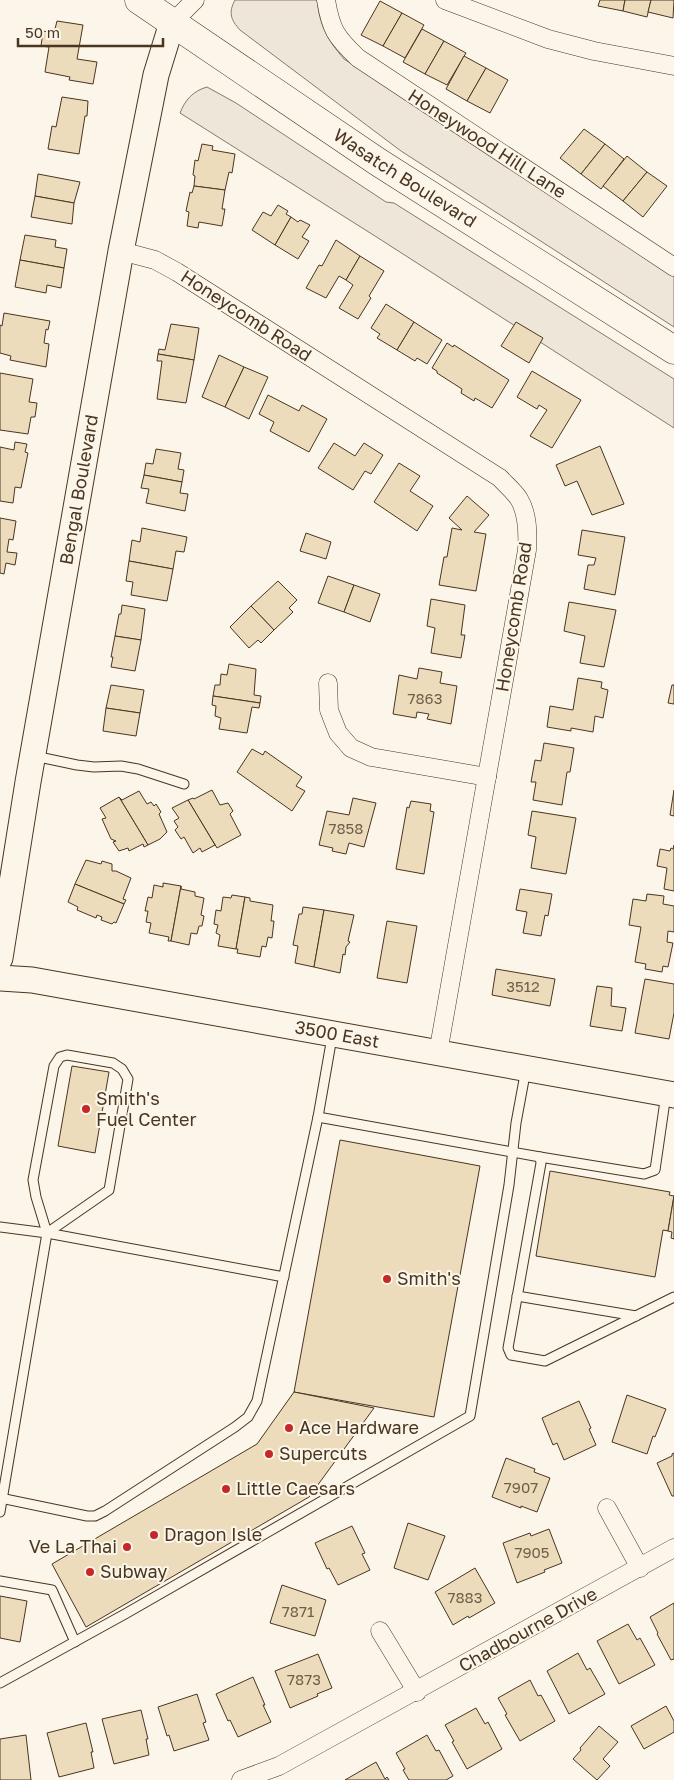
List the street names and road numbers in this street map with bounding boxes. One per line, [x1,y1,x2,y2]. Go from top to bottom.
street label: Honeywood Hill Lane [404,84,571,203]
street label: Wasatch Boulevard [330,123,481,232]
street label: Honeycomb Road [177,265,316,366]
street label: Bengal Boulevard [54,413,102,566]
street label: Honeycomb Road [490,540,536,693]
street label: 3500 East [293,1015,381,1052]
street label: Chadbourne Drive [454,1582,601,1676]

